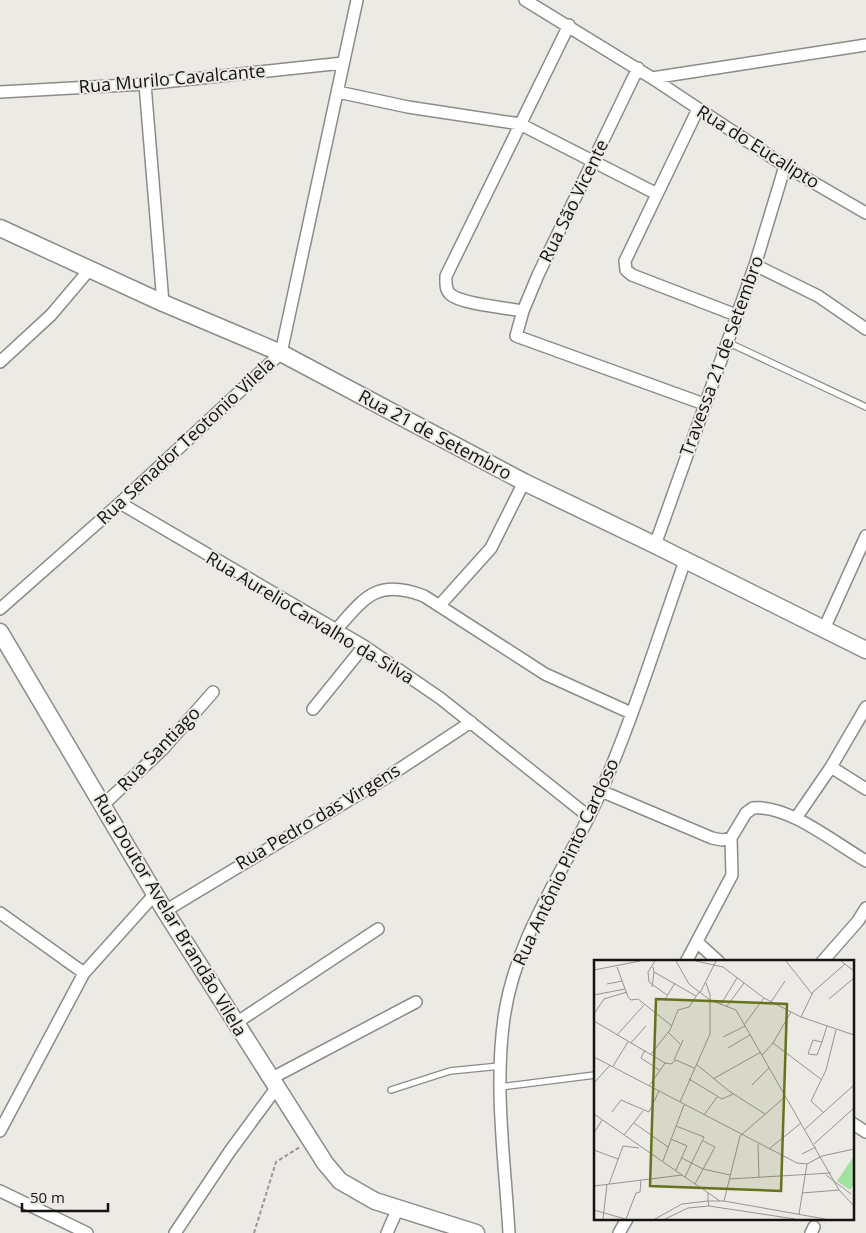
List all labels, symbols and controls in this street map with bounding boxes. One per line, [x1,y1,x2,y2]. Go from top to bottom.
street label: Rua Murilo Cavalcante [78,58,266,98]
street label: Rua do Eucalipto [693,99,824,194]
street label: Rua São Vicente [533,135,613,266]
street label: Travessa 21 de Setembro [674,252,769,459]
street label: Rua Senador Teotonio Vilela [91,351,280,529]
street label: Rua 21 de Setembro [355,384,516,485]
street label: Rua AurelioCarvalho da Silva [202,545,419,689]
street label: Rua Santiago [112,701,205,796]
street label: Rua Antônio Pinto Cardoso [506,754,624,969]
street label: Rua Pedro das Virgens [231,757,404,875]
street label: Rua Doutor Avelar Brandão Vilela [89,789,253,1040]
inset map [594,960,854,1220]
scale bar [22,1180,109,1212]
text: 50 m [30,1187,65,1207]

